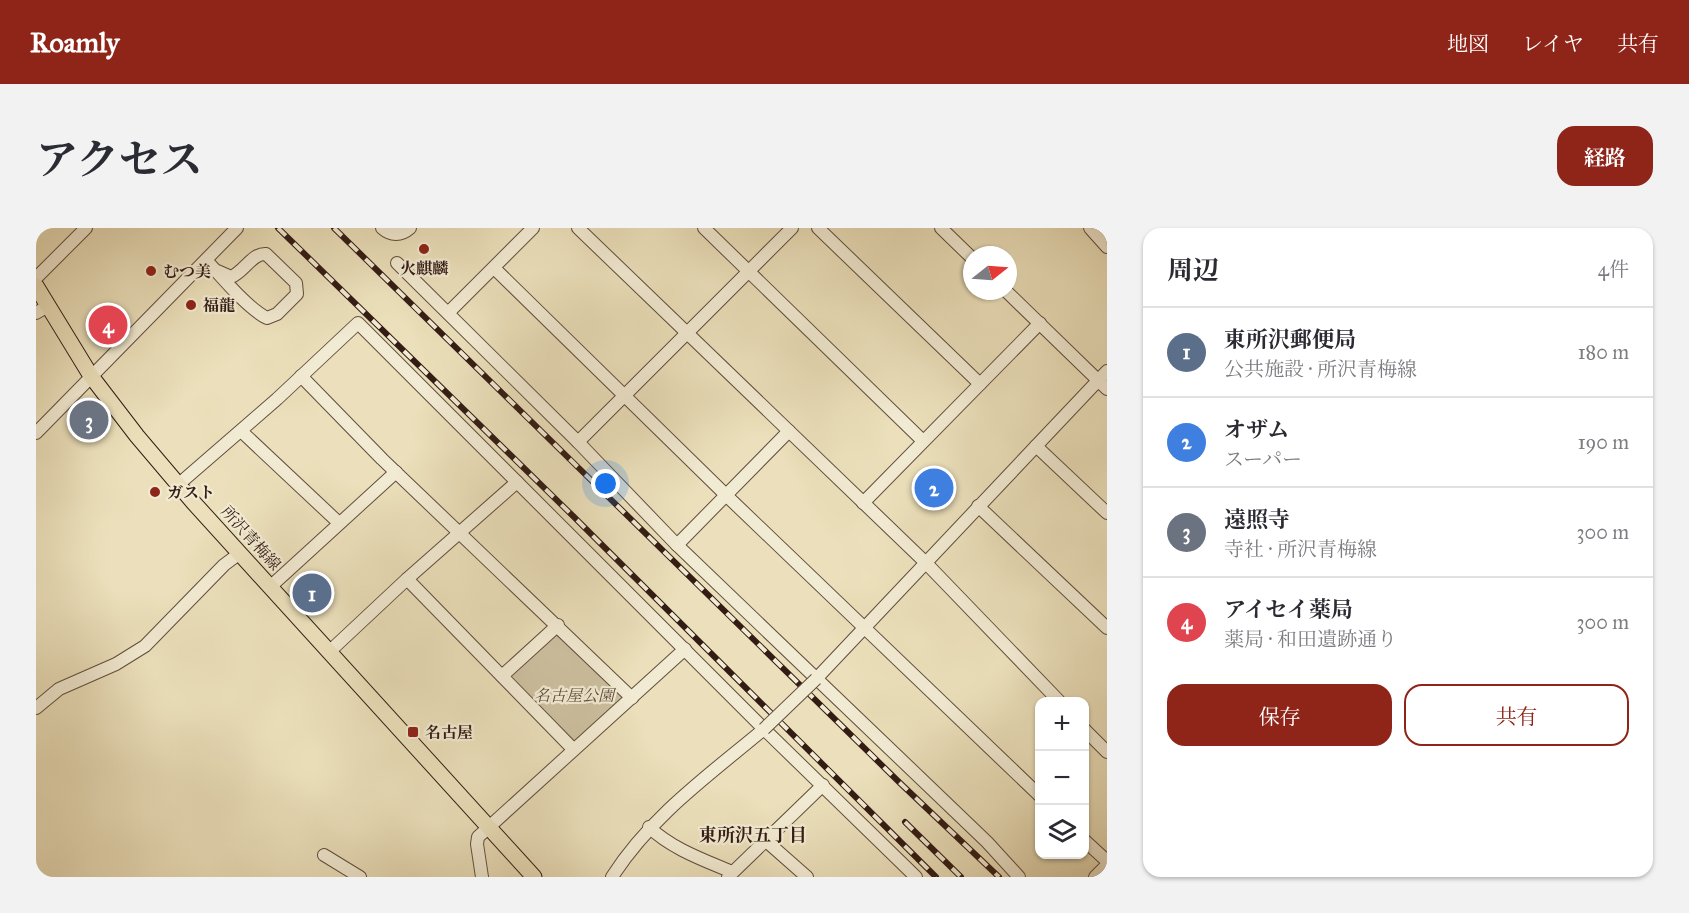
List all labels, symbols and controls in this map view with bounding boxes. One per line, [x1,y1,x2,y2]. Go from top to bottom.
text: Roamly [30,25,119,60]
text: 地図 [1447,31,1489,57]
text: レイヤ [1522,31,1584,57]
text: 共有 [1617,31,1659,57]
button: 経路 [1557,126,1653,186]
text: アクセス [36,134,203,186]
marker: 火麒麟 [417,242,431,256]
north arrow [963,246,1017,300]
text: 周辺 [1167,254,1219,286]
text: 4件 [1598,257,1629,281]
place label: 火麒麟 [400,259,449,278]
place label: むつ美 [163,262,211,281]
marker: むつ美 [144,264,158,278]
place label: 福龍 [202,296,235,315]
marker: 福龍 [184,298,198,312]
pin: 4 [88,302,128,348]
text: 東所沢郵便局 [1224,326,1356,353]
text: 1 [1183,340,1190,364]
text: 180 m [1578,340,1629,364]
text: 公共施設 · 所沢青梅線 [1224,357,1417,381]
pin: 3 [70,398,108,442]
text: オザム [1224,416,1289,443]
text: 2 [1182,430,1191,454]
text: 190 m [1578,430,1629,454]
text: スーパー [1224,447,1302,471]
pin: 2 [914,466,954,510]
your location [591,469,620,498]
place label: ガスト [167,483,215,502]
marker: ガスト [148,485,162,499]
street label: 所沢青梅線 [217,502,285,574]
text: 遠照寺 [1224,506,1290,533]
text: 3 [1183,520,1191,544]
text: 300 m [1577,520,1629,544]
text: 寺社 · 所沢青梅線 [1224,537,1377,561]
pin: 1 [292,570,332,616]
text: アイセイ薬局 [1224,596,1353,623]
text: 4 [1181,610,1192,634]
text: 300 m [1577,610,1629,634]
text: 薬局 · 和田遺跡通り [1224,627,1397,651]
button: 保存 [1167,684,1392,746]
button: 共有 [1404,684,1629,746]
park label: 名古屋公園 [534,686,617,705]
map controls [1035,697,1089,859]
button: + [1035,697,1089,751]
place label: 名古屋 [425,723,473,742]
marker: 名古屋 [406,725,420,739]
button: − [1035,751,1089,805]
button: layers [1035,805,1089,859]
district label: 東所沢五丁目 [699,824,807,846]

